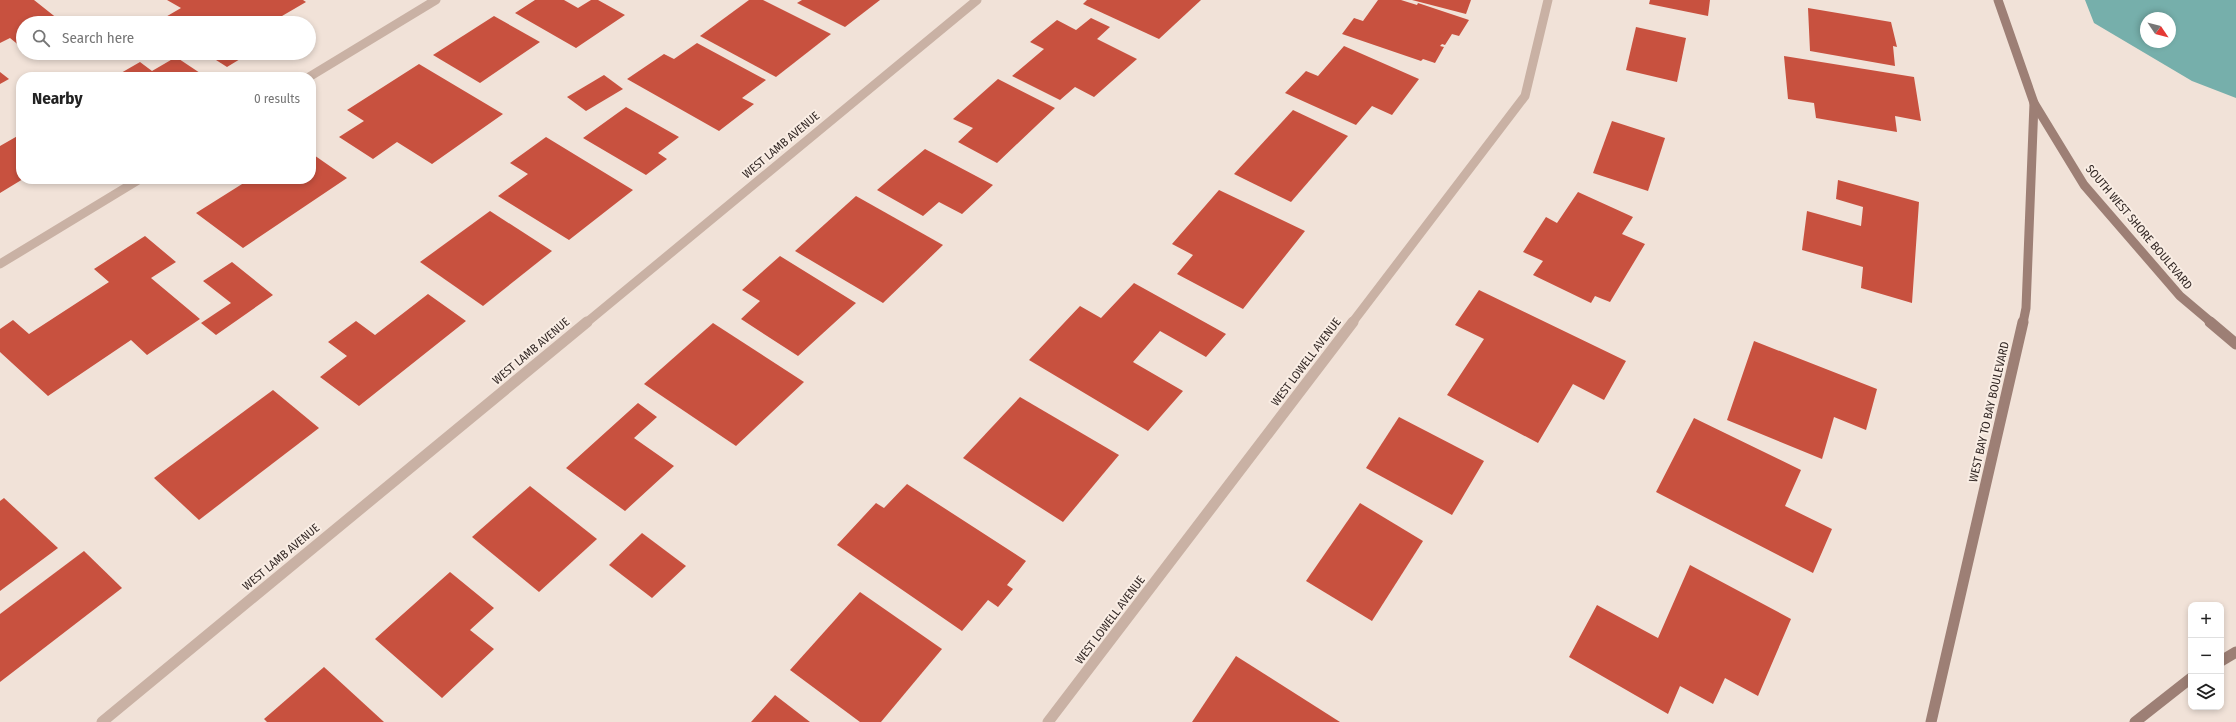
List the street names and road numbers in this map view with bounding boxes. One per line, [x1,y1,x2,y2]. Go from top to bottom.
street label: WEST LAMB AVENUE [740,109,823,181]
street label: SOUTH WEST SHORE BOULEVARD [2083,162,2195,292]
street label: WEST LAMB AVENUE [490,315,573,387]
street label: WEST LOWELL AVENUE [1268,315,1344,409]
street label: WEST BAY TO BAY BOULEVARD [1966,340,2012,484]
street label: WEST LAMB AVENUE [240,521,323,593]
street label: WEST LOWELL AVENUE [1072,573,1148,667]

